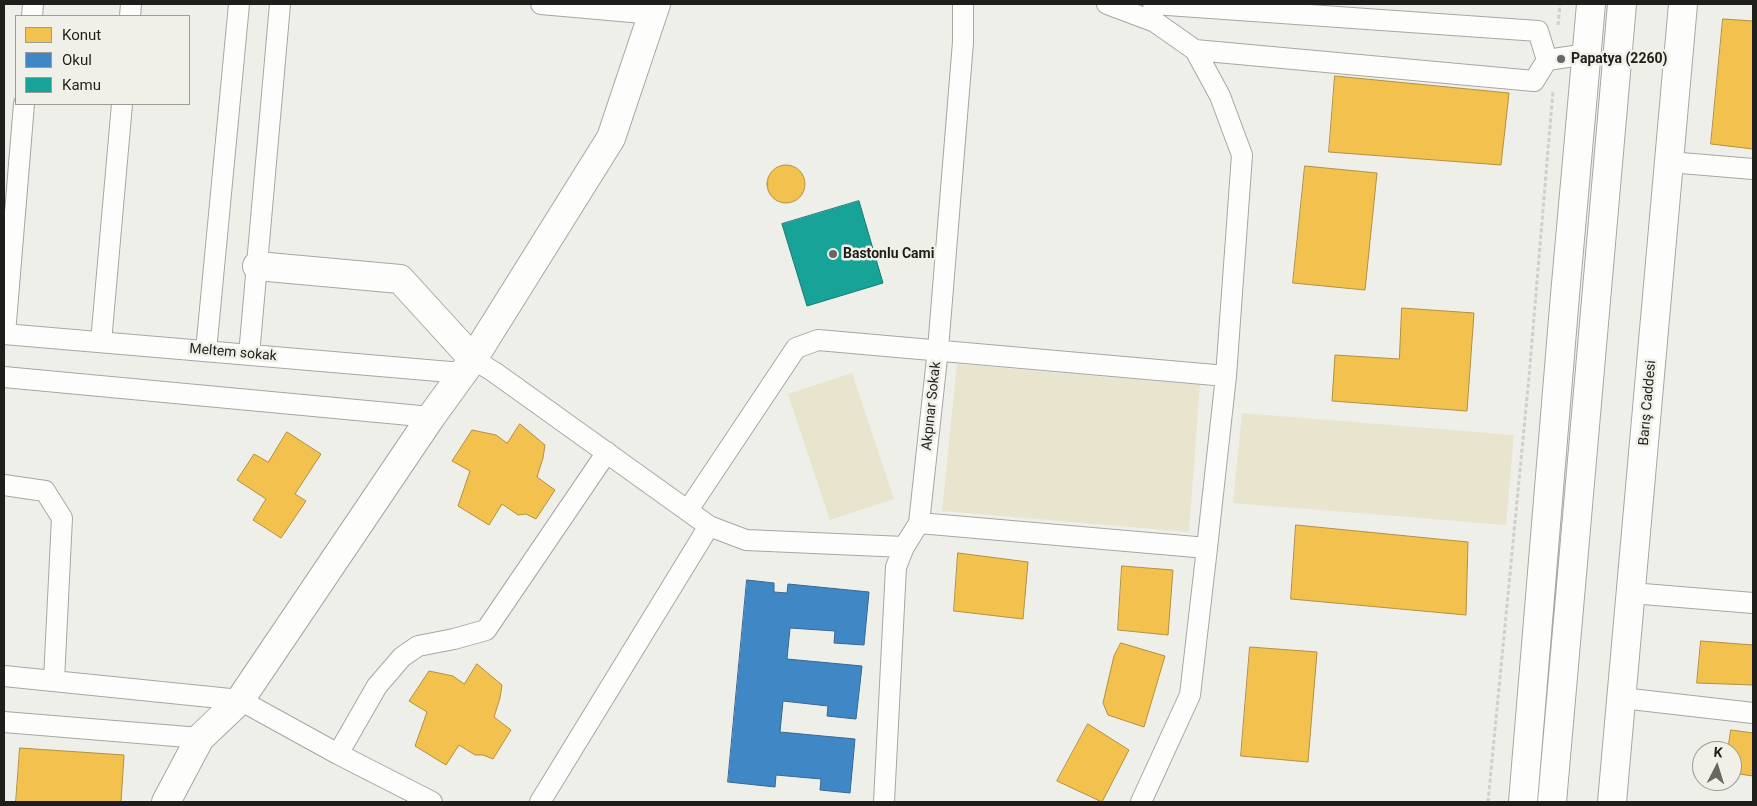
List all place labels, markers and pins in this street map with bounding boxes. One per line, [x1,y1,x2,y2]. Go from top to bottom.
place label: Papatya (2260) [1571,51,1667,67]
marker: Papatya (2260) [1555,53,1567,65]
place label: Bastonlu Cami [843,246,934,262]
marker: Bastonlu Cami [827,248,839,260]

